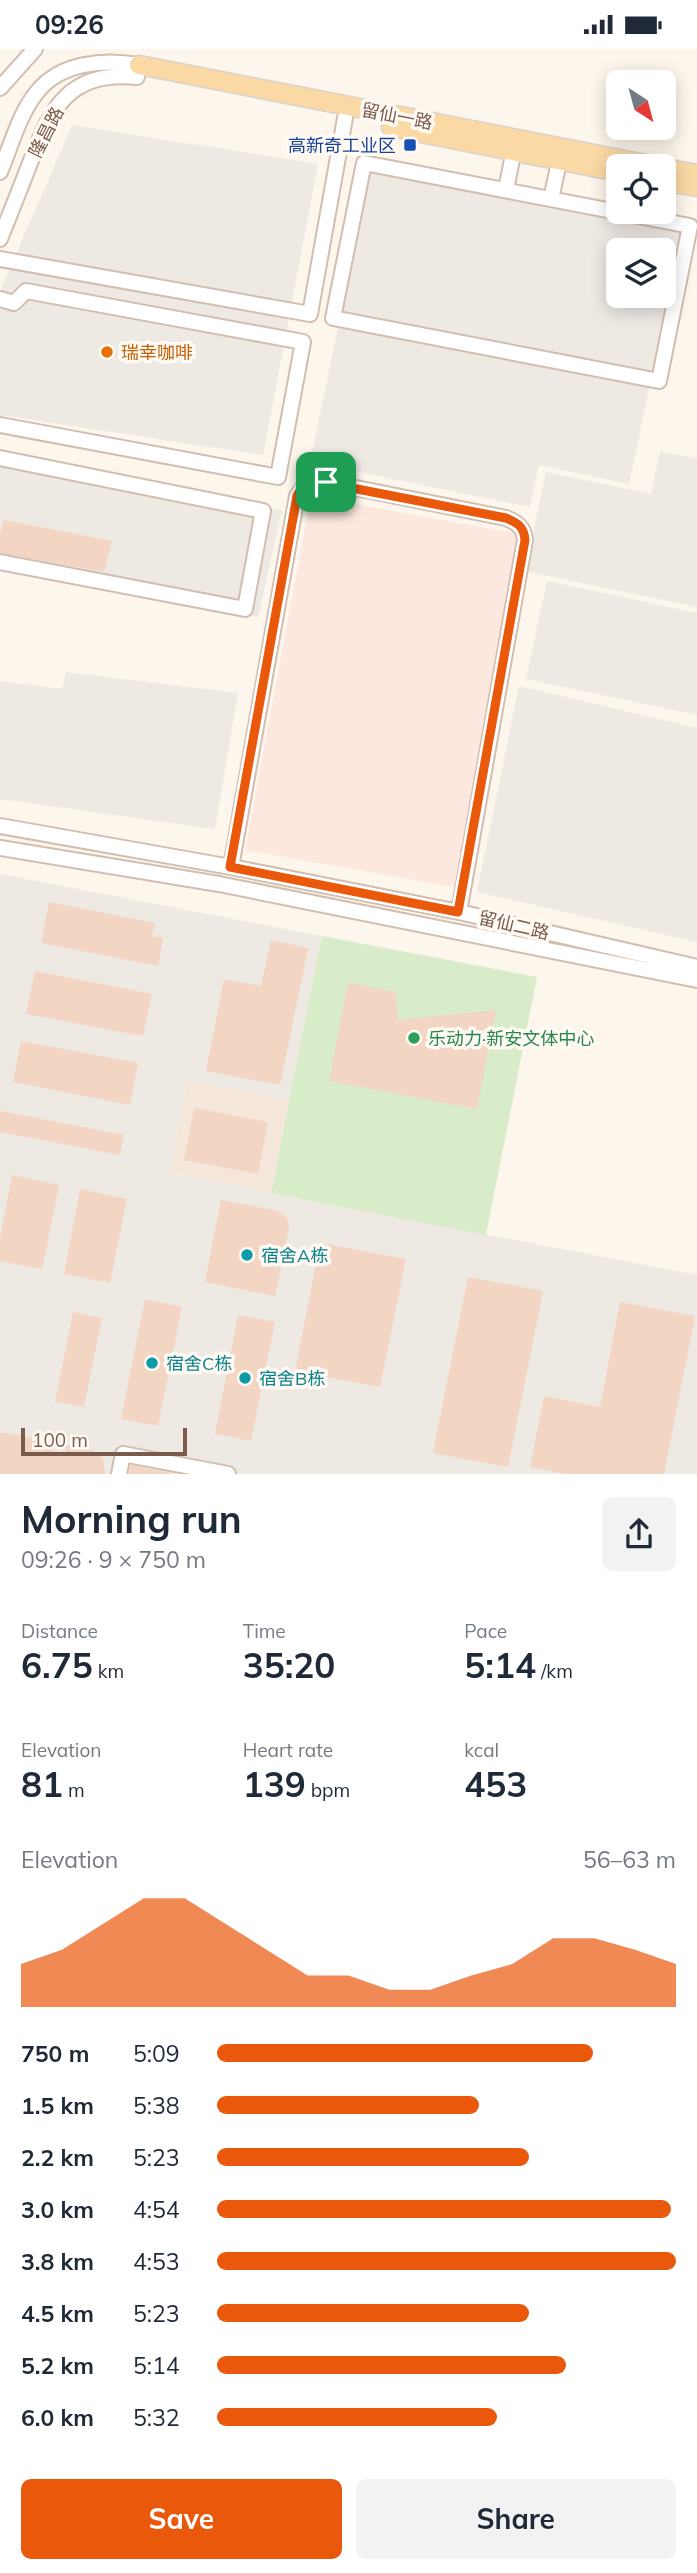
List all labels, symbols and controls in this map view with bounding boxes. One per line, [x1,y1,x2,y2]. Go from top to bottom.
text: 09:26 [35,8,104,41]
north arrow [606,70,676,140]
map controls [606,70,676,308]
street label: 留仙一路 [359,98,435,134]
street label: 隆昌路 [23,103,69,161]
place label: 高新奇工业区 [288,134,396,157]
marker: 高新奇工业区 [402,137,418,153]
button: locate [606,154,676,224]
button: layers [606,238,676,308]
place label: 瑞幸咖啡 [121,341,193,364]
marker: 瑞幸咖啡 [99,344,115,360]
pin [296,452,356,512]
icon: arrive [307,463,345,501]
street label: 留仙二路 [476,906,552,944]
place label: 乐动力·新安文体中心 [428,1027,594,1050]
marker: 乐动力·新安文体中心 [406,1030,422,1046]
place label: 宿舍A栋 [261,1244,328,1267]
marker: 宿舍A栋 [239,1247,255,1263]
place label: 宿舍C栋 [166,1352,232,1375]
marker: 宿舍C栋 [144,1355,160,1371]
place label: 宿舍B栋 [259,1367,325,1390]
marker: 宿舍B栋 [237,1370,253,1386]
scale bar [21,1425,187,1457]
text: 100 m [32,1428,88,1452]
text: Morning run [21,1495,242,1543]
button: share [602,1497,676,1571]
text: 09:26 · 9 × 750 m [21,1545,206,1574]
text: Distance [21,1619,98,1643]
text: Time [243,1619,286,1643]
text: Pace [464,1619,507,1643]
text: 6.75 [21,1643,93,1687]
text: 35:20 [243,1643,335,1687]
text: 5:14 [464,1643,536,1687]
text: km [93,1659,124,1683]
text: /km [536,1659,573,1683]
text: Elevation [21,1738,101,1762]
text: Heart rate [243,1738,333,1762]
text: kcal [464,1738,499,1762]
text: 81 [21,1762,63,1806]
text: 139 [243,1762,306,1806]
text: 453 [464,1762,527,1806]
text: m [63,1778,85,1802]
text: bpm [306,1778,350,1802]
text: Elevation [21,1845,118,1874]
text: 56–63 m [583,1845,676,1874]
text: 750 m [21,2039,89,2068]
text: 5:09 [133,2039,180,2068]
text: 1.5 km [21,2091,94,2120]
text: 5:38 [133,2091,180,2120]
text: 2.2 km [21,2143,94,2172]
text: 5:23 [133,2143,180,2172]
text: 3.0 km [21,2195,94,2224]
text: 4:54 [133,2195,180,2224]
text: 3.8 km [21,2247,94,2276]
text: 4:53 [133,2247,180,2276]
text: 4.5 km [21,2299,94,2328]
text: 5:23 [133,2299,180,2328]
text: 5.2 km [21,2351,94,2380]
text: 5:14 [133,2351,180,2380]
text: 6.0 km [21,2403,94,2432]
text: 5:32 [133,2403,180,2432]
button: Save [21,2479,342,2559]
button: Share [356,2479,676,2559]

